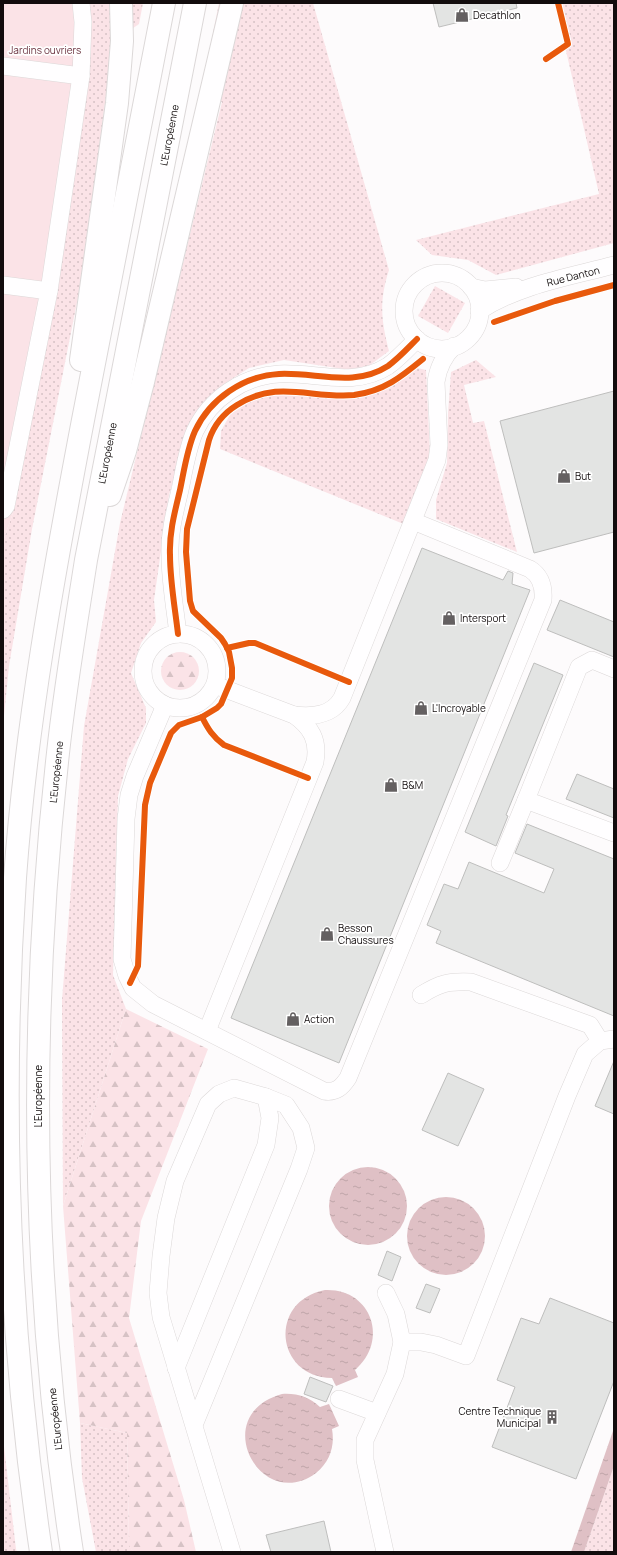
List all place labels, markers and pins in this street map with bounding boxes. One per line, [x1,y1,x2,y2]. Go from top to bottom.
shop icon: Decathlon [454,7,470,23]
place label: Decathlon [473,8,521,22]
shop icon: But [556,468,572,484]
place label: But [575,469,591,483]
shop icon: Intersport [441,610,457,626]
place label: Intersport [460,611,506,625]
shop icon: L'Incroyable [413,700,429,716]
place label: L'Incroyable [432,701,486,715]
shop icon: B&M [383,777,399,793]
place label: B&M [402,778,423,792]
place label: Besson Chaussures [338,921,394,947]
shop icon: Besson Chaussures [319,926,335,942]
shop icon: Action [285,1011,301,1027]
place label: Action [304,1012,334,1026]
place label: Centre Technique Municipal [458,1404,541,1430]
building icon: Centre Technique Municipal [544,1409,560,1425]

